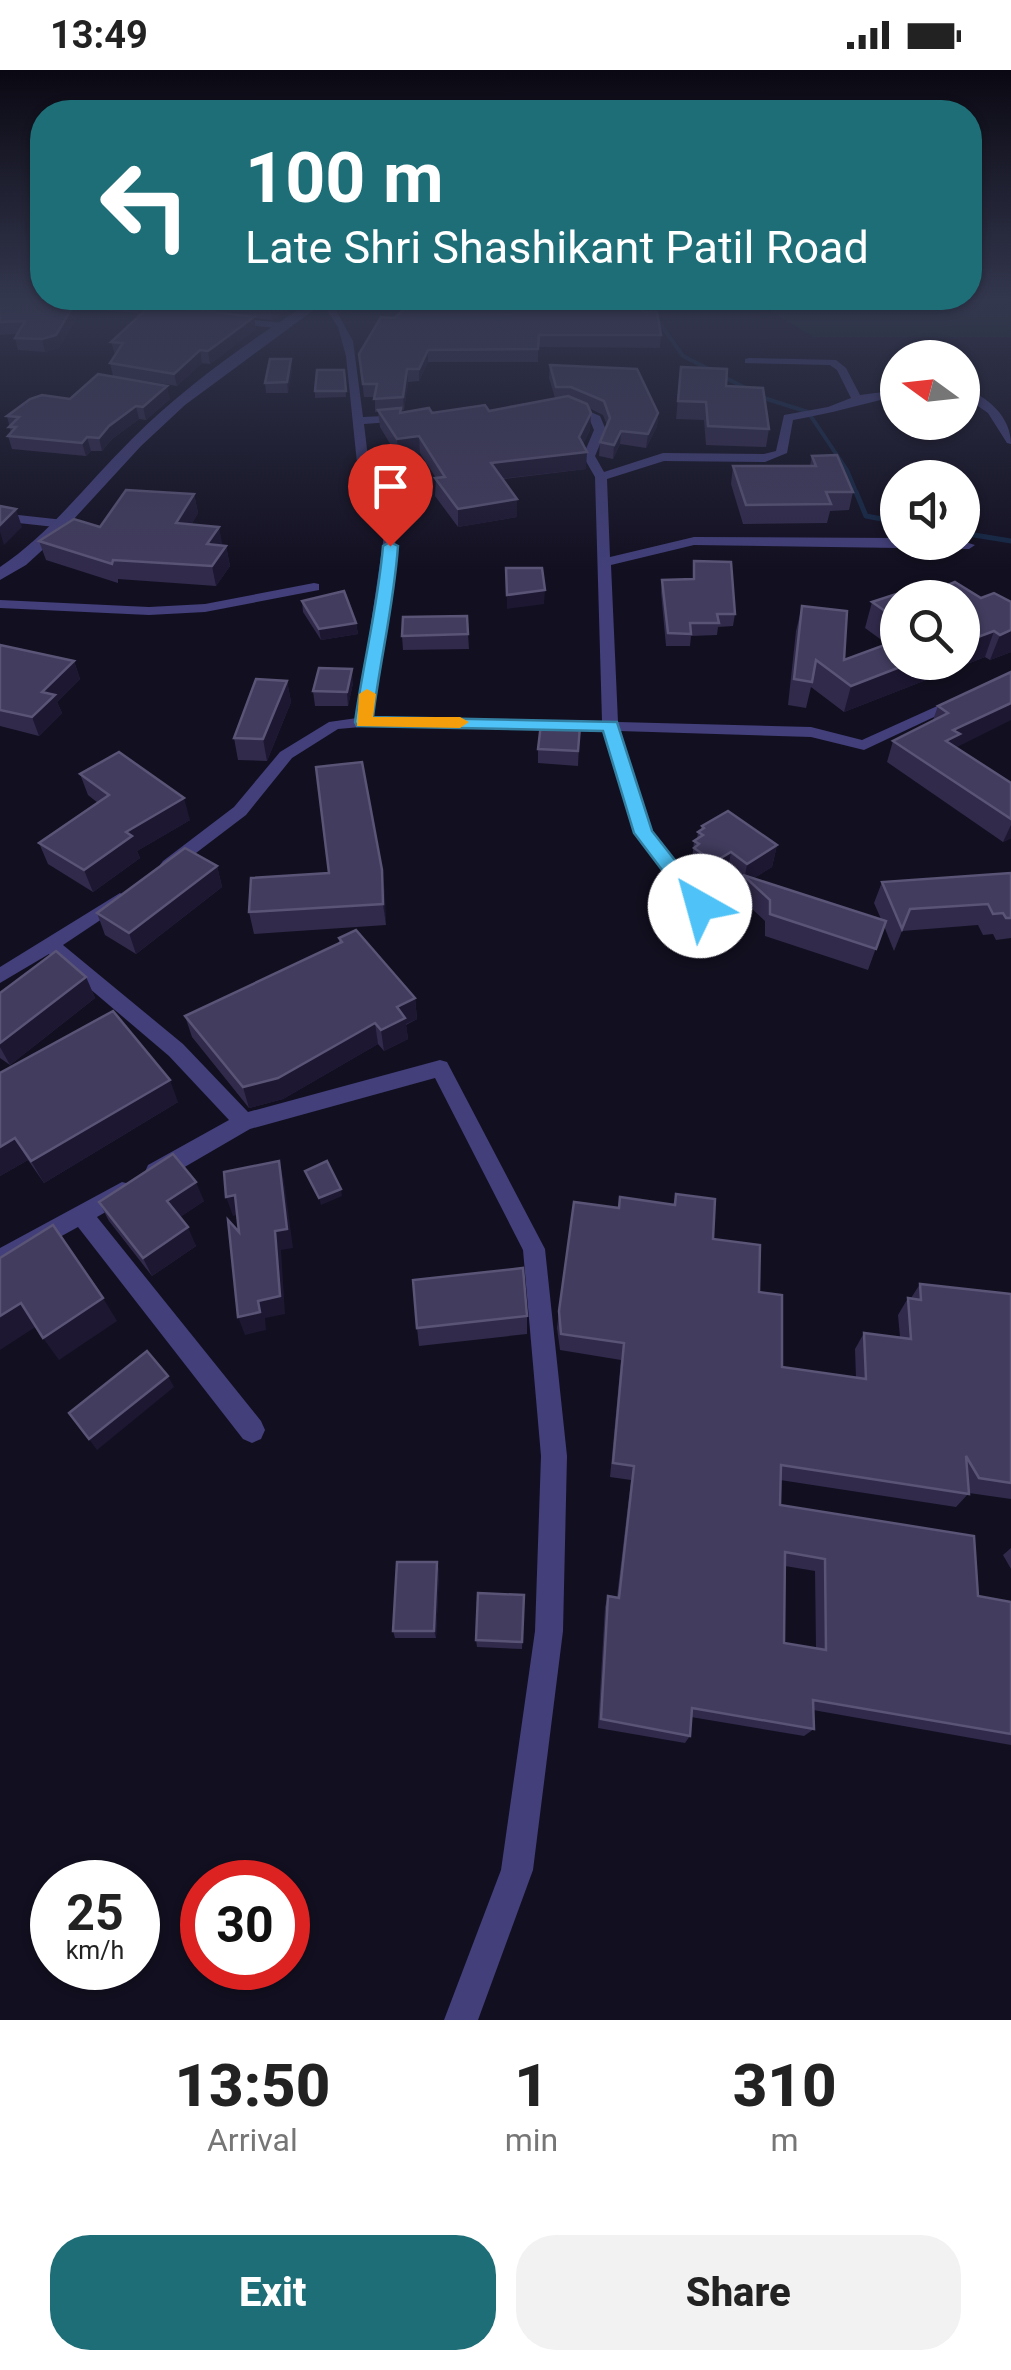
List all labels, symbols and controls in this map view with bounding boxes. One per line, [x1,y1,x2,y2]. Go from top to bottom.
text: 13:49 [50,13,148,57]
text: 100 m [245,137,444,219]
icon: left [80,140,210,270]
text: Late Shri Shashikant Patil Road [245,221,869,274]
north arrow [880,340,980,440]
map controls [880,340,980,680]
pin [348,444,433,547]
icon: arrive [363,459,418,514]
button: sound [880,460,980,560]
button: search [880,580,980,680]
position arrow [648,854,752,958]
speed limit sign: 30 [180,1860,310,1990]
text: 25 [66,1884,124,1942]
text: km/h [66,1936,124,1965]
text: 13:50 [174,2050,330,2121]
text: 1 [514,2050,549,2121]
text: 310 [733,2050,837,2121]
text: Arrival [207,2121,298,2159]
text: min [505,2121,558,2159]
text: m [771,2121,799,2159]
button: Exit [50,2235,496,2350]
button: Share [516,2235,961,2350]

